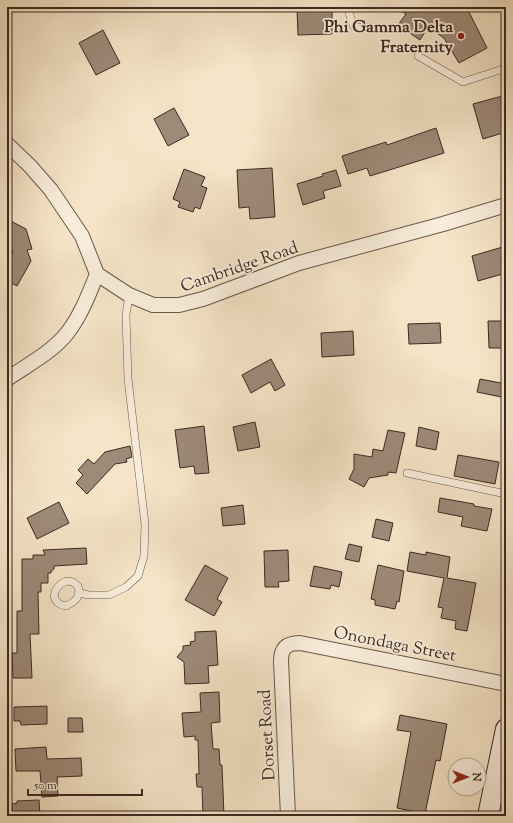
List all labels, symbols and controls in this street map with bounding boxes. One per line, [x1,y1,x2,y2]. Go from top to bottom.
place label: Phi Gamma Delta Fraternity [324,16,454,60]
marker: Phi Gamma Delta Fraternity [456,31,466,41]
street label: Cambridge Road [178,236,302,299]
street label: Onondaga Street [331,621,458,669]
street label: Dorset Road [254,688,282,781]
north arrow [447,757,487,797]
scale bar [28,771,142,797]
text: N [468,772,484,782]
text: 50 m [33,777,57,795]

